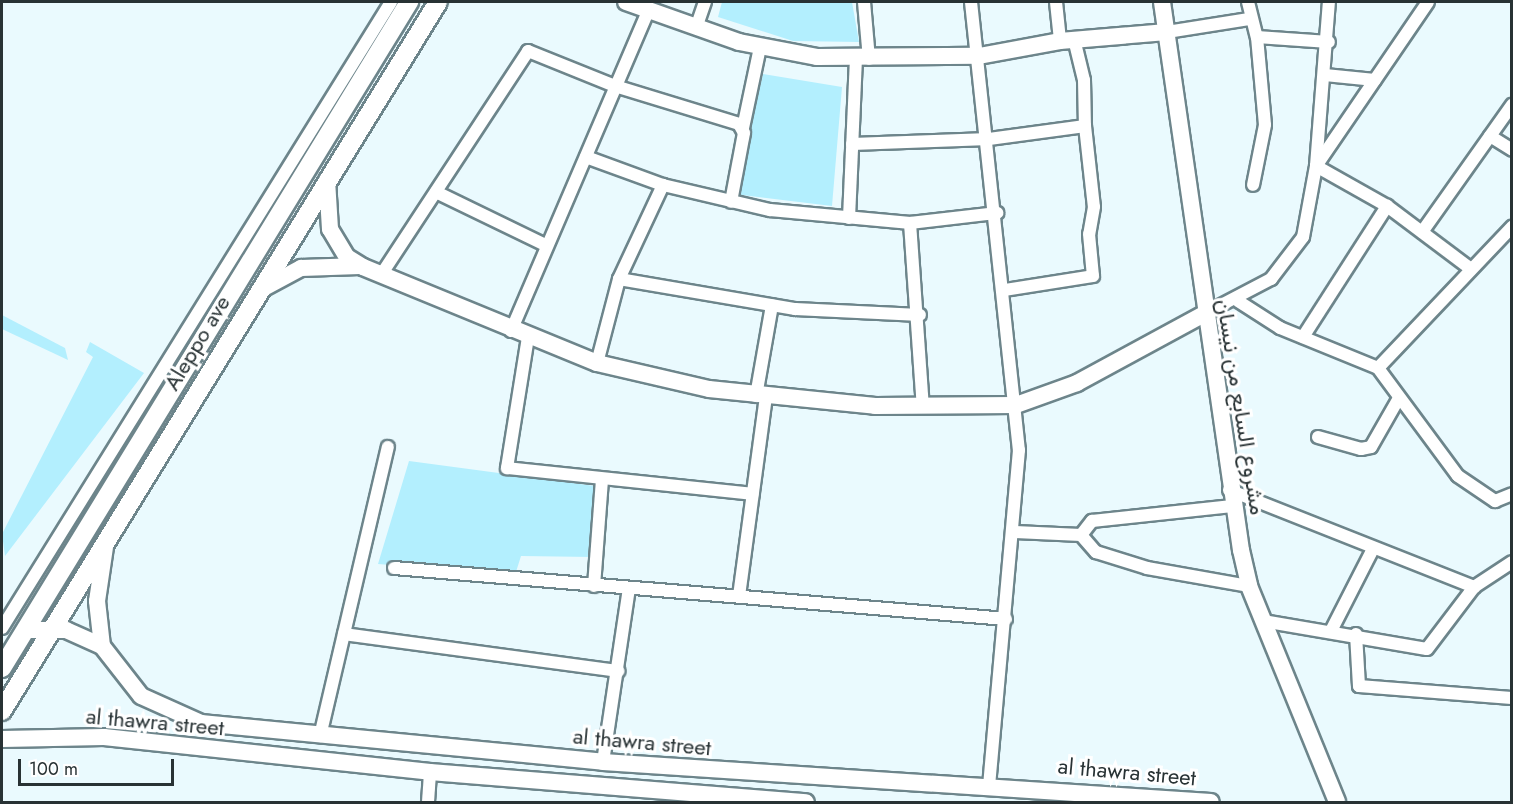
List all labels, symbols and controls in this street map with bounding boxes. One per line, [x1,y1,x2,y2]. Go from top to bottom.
street label: Aleppo ave [158,291,236,395]
street label: مشروع السابع من نيسان [1211,297,1271,517]
street label: al thawra street [85,703,225,741]
street label: al thawra street [572,723,712,761]
scale bar [21,747,177,785]
street label: al thawra street [1057,753,1197,791]
text: 100 m [29,756,78,782]

